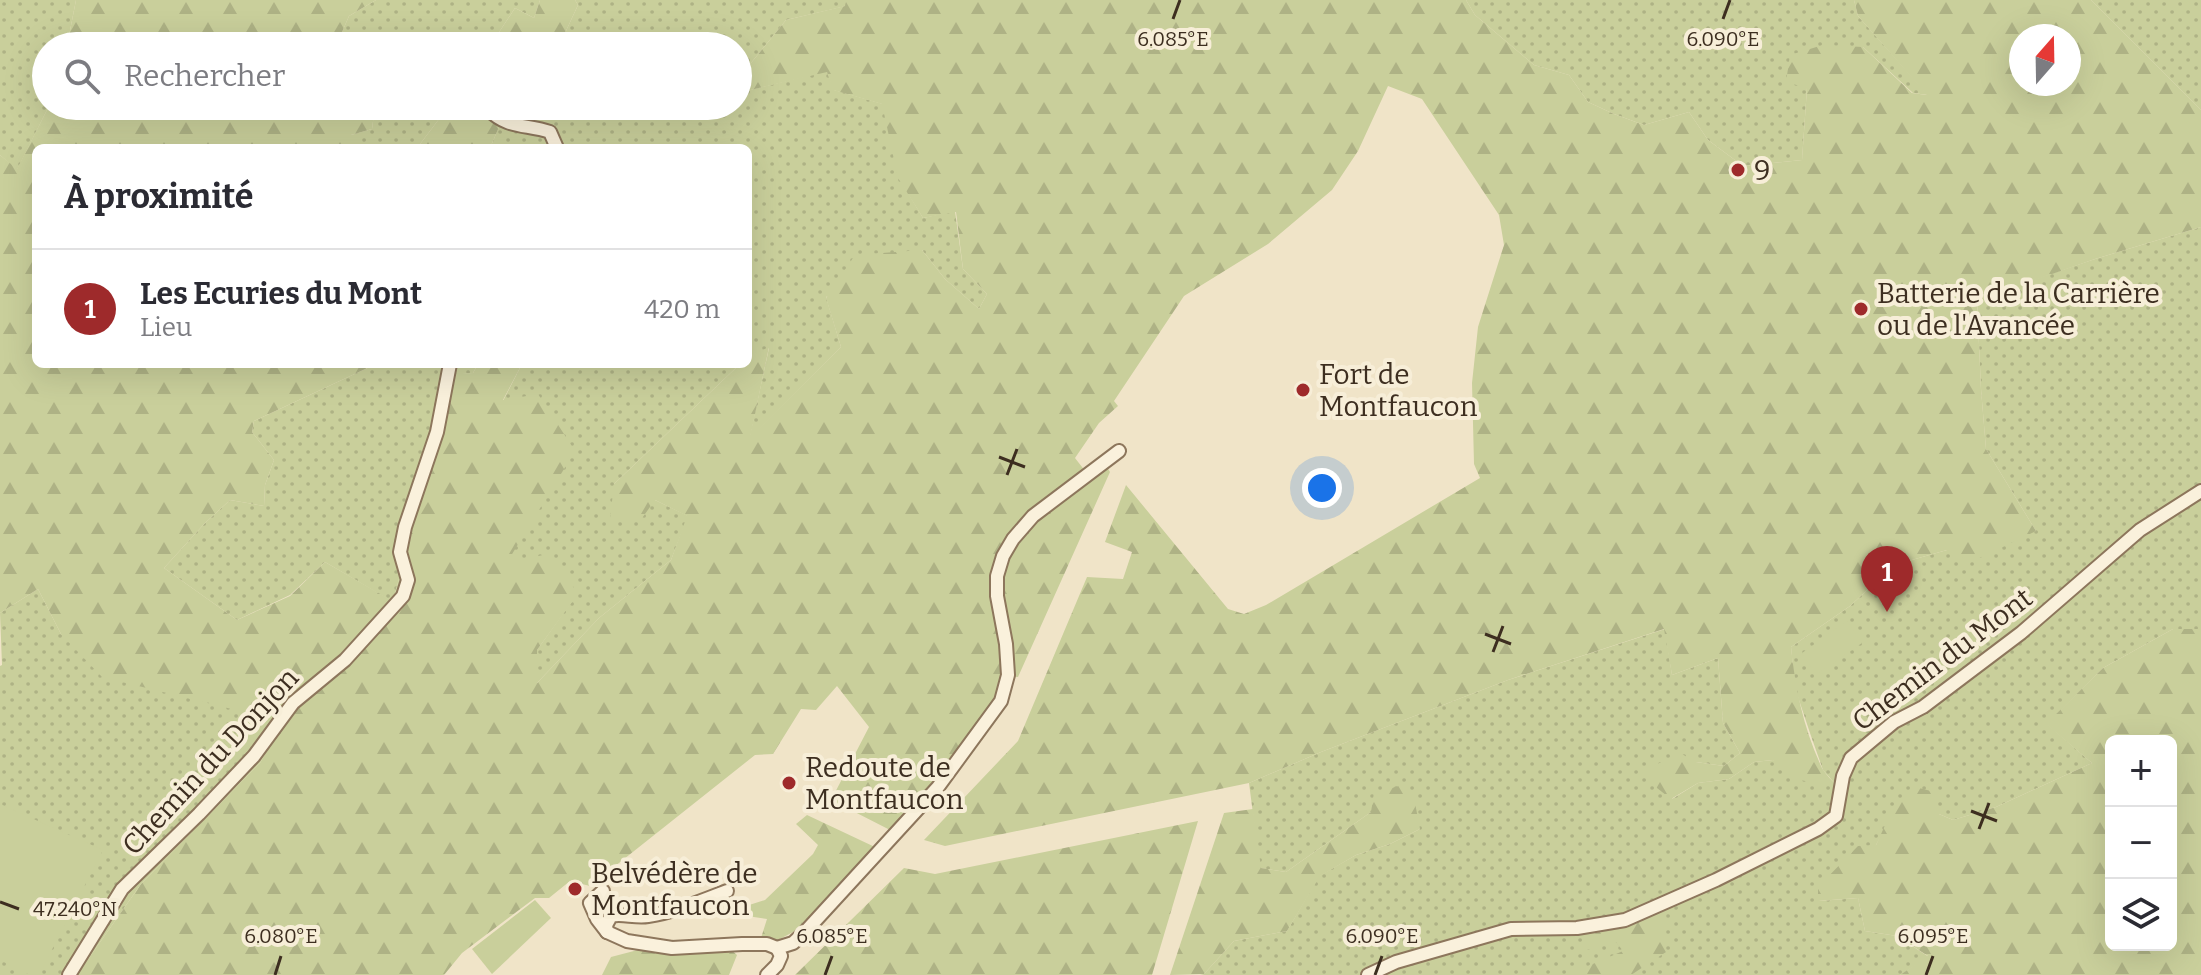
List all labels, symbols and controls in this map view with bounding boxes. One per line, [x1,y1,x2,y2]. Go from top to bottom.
north arrow [2009,24,2081,96]
text: 6.085°E [1137,27,1209,51]
text: 6.090°E [1686,27,1760,51]
search box [32,32,752,120]
icon: search [60,54,104,98]
text: Rechercher [124,58,285,94]
place label: 9 [1754,154,1770,187]
marker: 9 [1729,161,1747,179]
text: À proximité [64,176,254,217]
text: Les Ecuries du Mont [140,276,422,312]
place label: Batterie de la Carrière ou de l'Avancée [1877,277,2160,342]
text: 1 [84,294,96,325]
text: 420 m [644,294,720,325]
marker: Batterie de la Carrière ou de l'Avancée [1852,300,1870,318]
text: Lieu [140,312,192,343]
place label: Fort de Montfaucon [1319,358,1478,423]
marker: Fort de Montfaucon [1294,381,1312,399]
your location [1302,468,1342,508]
pin: 1 [1861,546,1913,612]
street label: Chemin du Mont [1846,581,2039,738]
street label: Chemin du Donjon [115,661,306,861]
map controls [2105,735,2177,951]
button: + [2105,735,2177,807]
place label: Redoute de Montfaucon [805,751,964,816]
marker: Redoute de Montfaucon [780,774,798,792]
button: − [2105,807,2177,879]
place label: Belvédère de Montfaucon [591,857,758,922]
button: layers [2105,879,2177,951]
marker: Belvédère de Montfaucon [566,880,584,898]
text: 47.240°N [33,897,117,921]
text: 6.080°E [244,924,318,948]
text: 6.085°E [796,924,868,948]
text: 6.090°E [1345,924,1419,948]
text: 6.095°E [1898,924,1968,948]

